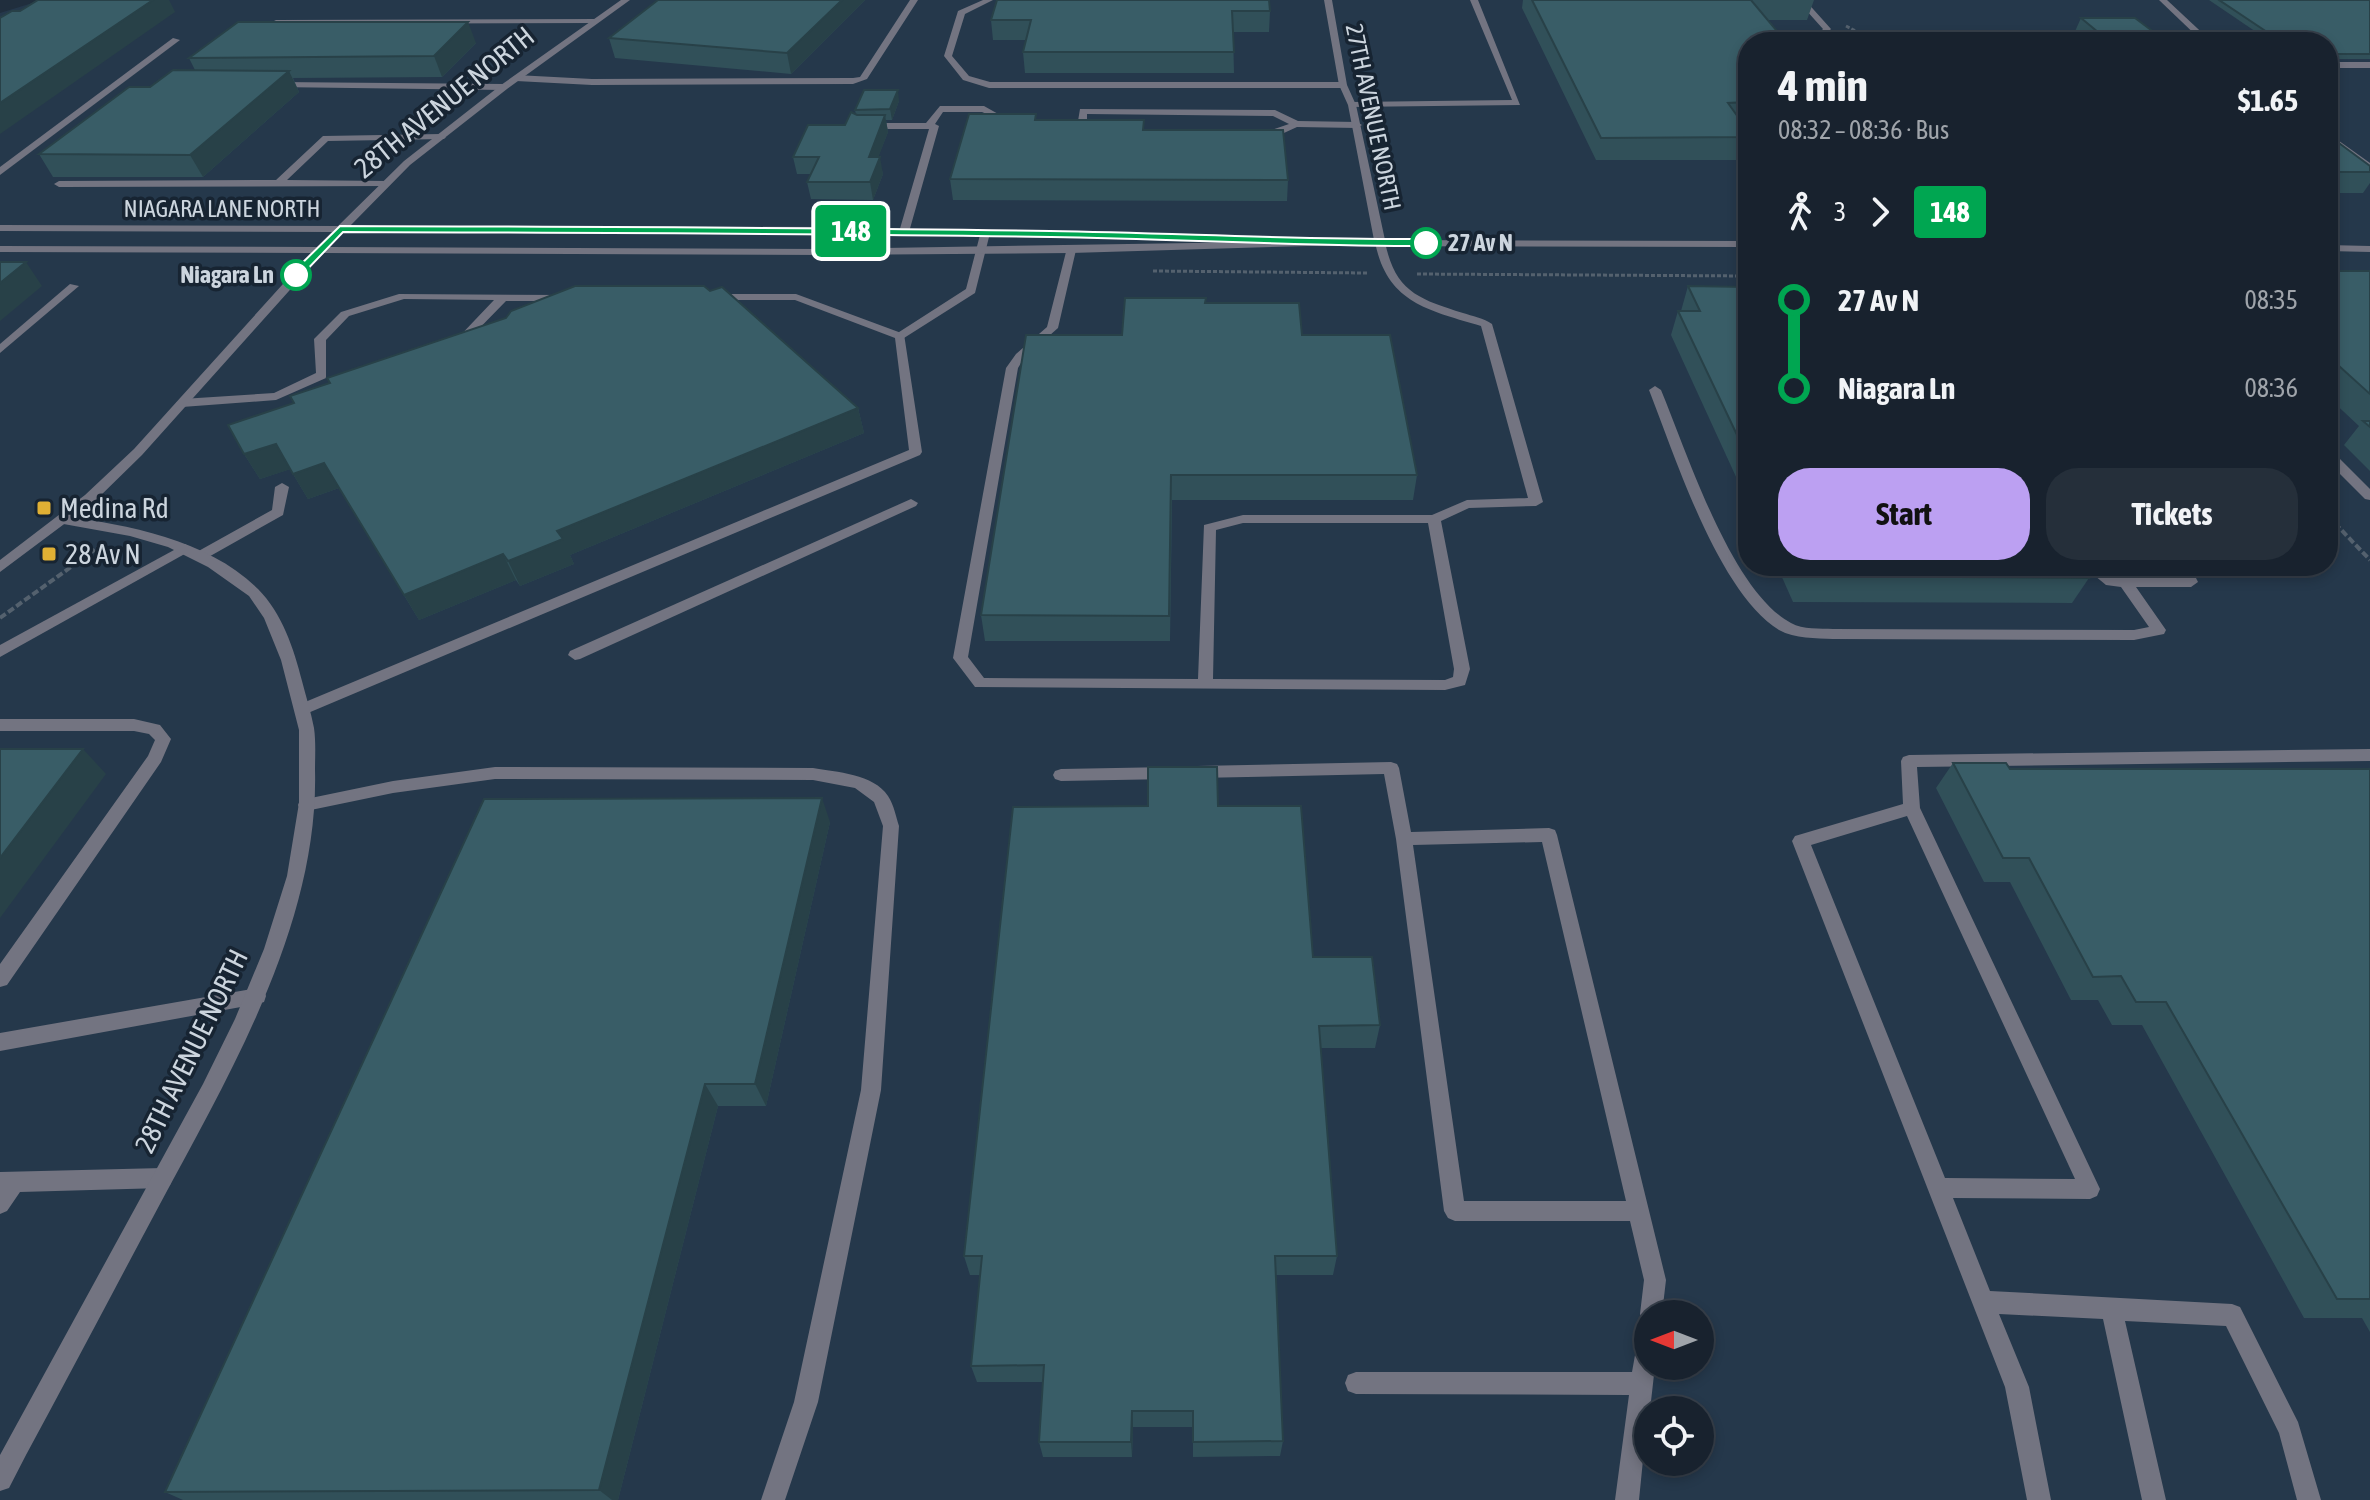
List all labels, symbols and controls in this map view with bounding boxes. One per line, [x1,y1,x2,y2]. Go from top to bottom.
street label: 28TH AVENUE NORTH [348,20,540,184]
street label: 27TH AVENUE NORTH [1341,21,1406,213]
text: 4 min [1778,60,1868,110]
text: $1.65 [2238,83,2298,117]
text: 08:32 – 08:36 · Bus [1778,115,1949,145]
icon: walk [1778,190,1822,234]
icon: forward [1858,190,1902,234]
street label: NIAGARA LANE NORTH [124,195,320,222]
text: 148 [1930,196,1970,228]
text: 3 [1834,197,1846,227]
line badge: 148 [805,205,897,257]
text: 148 [831,215,871,247]
marker: 27 Av N [1411,228,1441,258]
place label: 27 Av N [1448,229,1513,256]
marker: Niagara Ln [281,260,311,290]
place label: Niagara Ln [180,261,274,288]
text: 27 Av N [1838,283,1919,317]
text: 08:35 [2244,285,2298,315]
text: Niagara Ln [1838,371,1955,405]
text: 08:36 [2244,373,2298,403]
button: Start [1778,468,2030,560]
button: Tickets [2046,468,2298,560]
place label: Medina Rd [60,492,169,524]
marker: Medina Rd [35,499,53,517]
place label: 28 Av N [65,538,141,570]
marker: 28 Av N [40,545,58,563]
street label: 28TH AVENUE NORTH [128,944,254,1158]
north arrow [1634,1300,1714,1380]
map controls [1634,1300,1714,1476]
button: locate [1634,1396,1714,1476]

